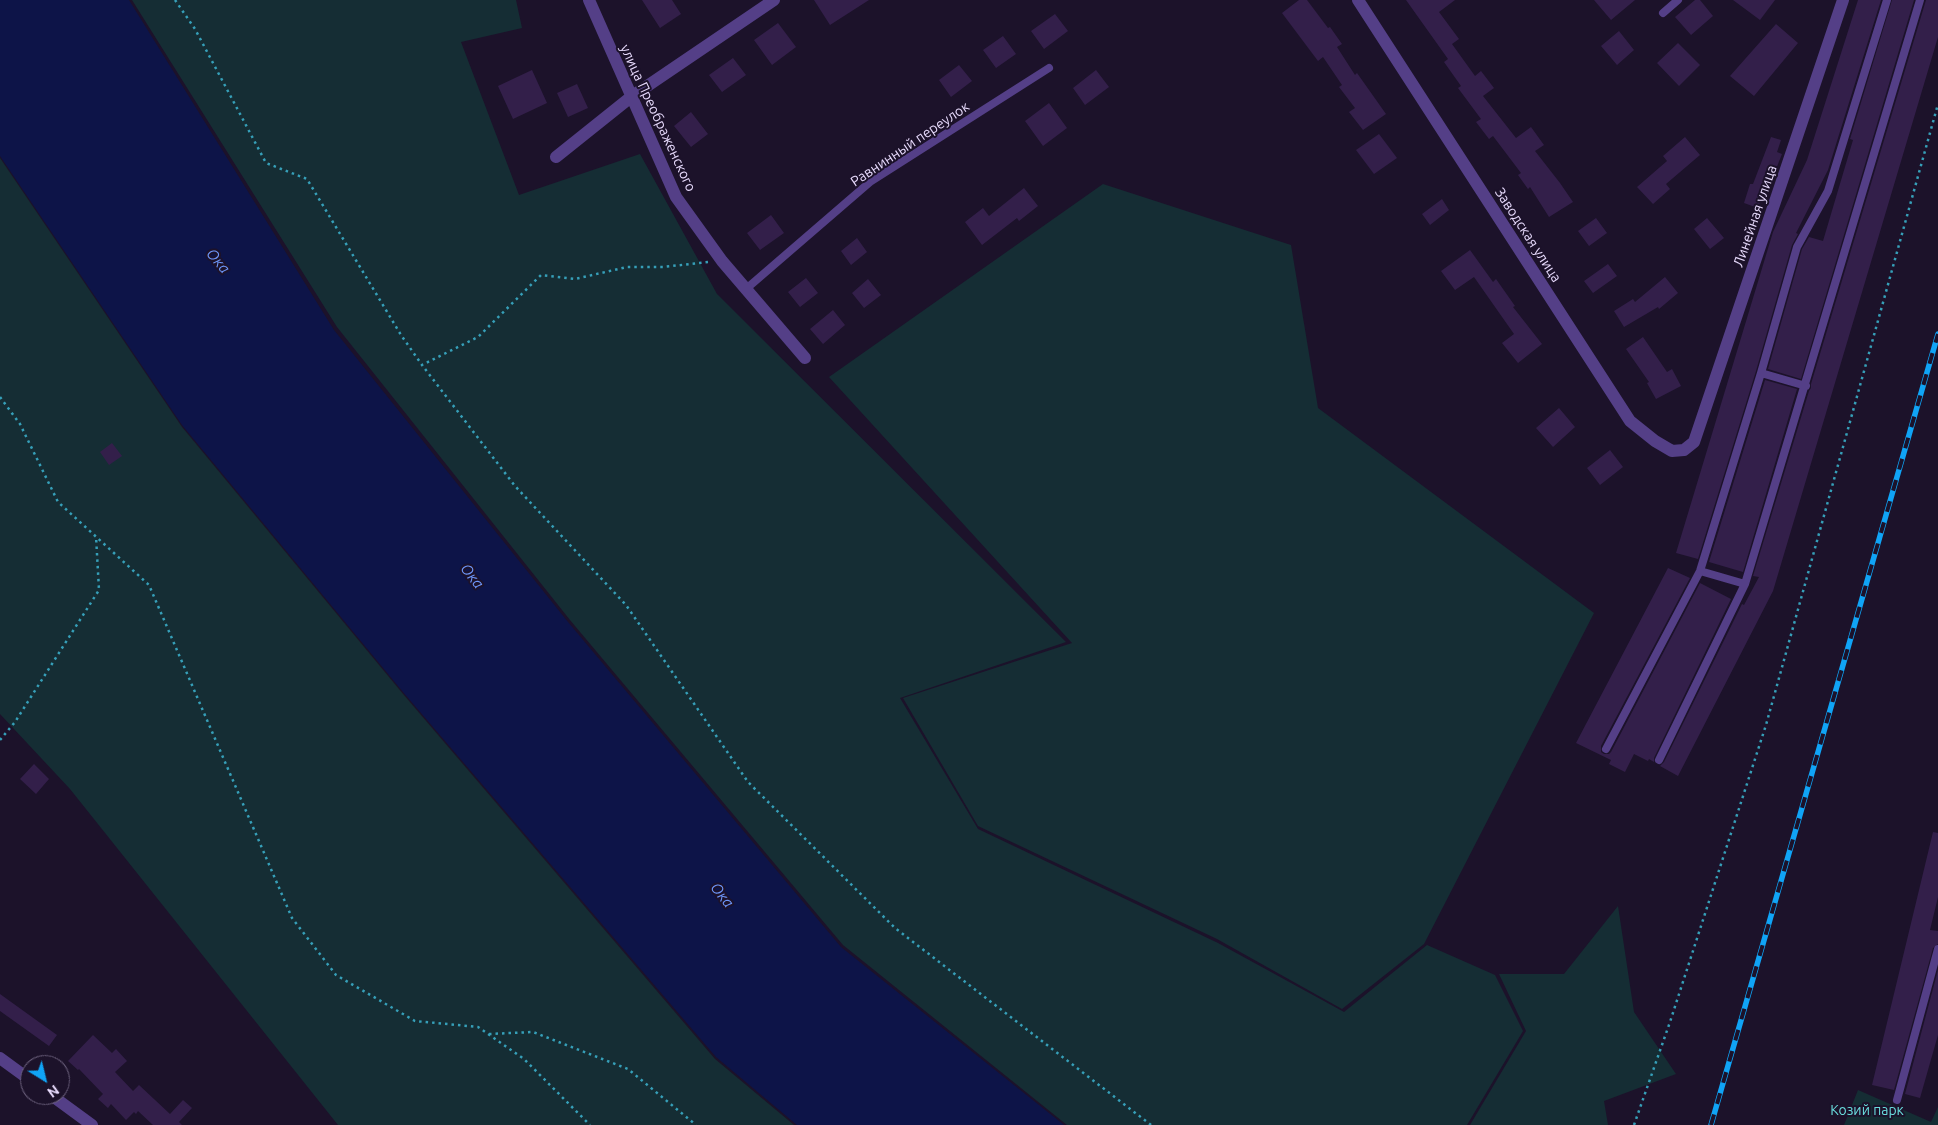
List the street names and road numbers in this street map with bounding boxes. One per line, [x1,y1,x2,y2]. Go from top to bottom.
street label: улица Преображенского [616,42,700,194]
street label: Равнинный переулок [847,98,973,190]
street label: Линейная улица [1730,163,1780,269]
street label: Заводская улица [1491,185,1565,285]

